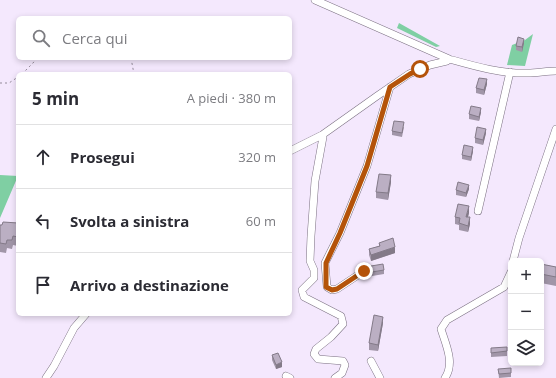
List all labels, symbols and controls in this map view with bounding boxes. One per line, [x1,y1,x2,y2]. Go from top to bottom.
search box [16,16,292,60]
icon: search [30,27,52,49]
text: Cerca qui [62,28,128,48]
route start [411,60,429,78]
text: 5 min [32,87,79,110]
text: A piedi · 380 m [187,89,276,107]
icon: ahead [32,146,54,168]
text: Prosegui [70,147,135,167]
text: 320 m [238,148,276,166]
icon: left [32,210,54,232]
text: Svolta a sinistra [70,211,189,231]
text: 60 m [246,212,276,230]
map controls [508,258,544,366]
button: + [508,258,544,294]
route end [355,262,373,280]
icon: arrive [32,274,54,296]
text: Arrivo a destinazione [70,275,229,295]
button: − [508,294,544,330]
button: layers [508,330,544,366]

